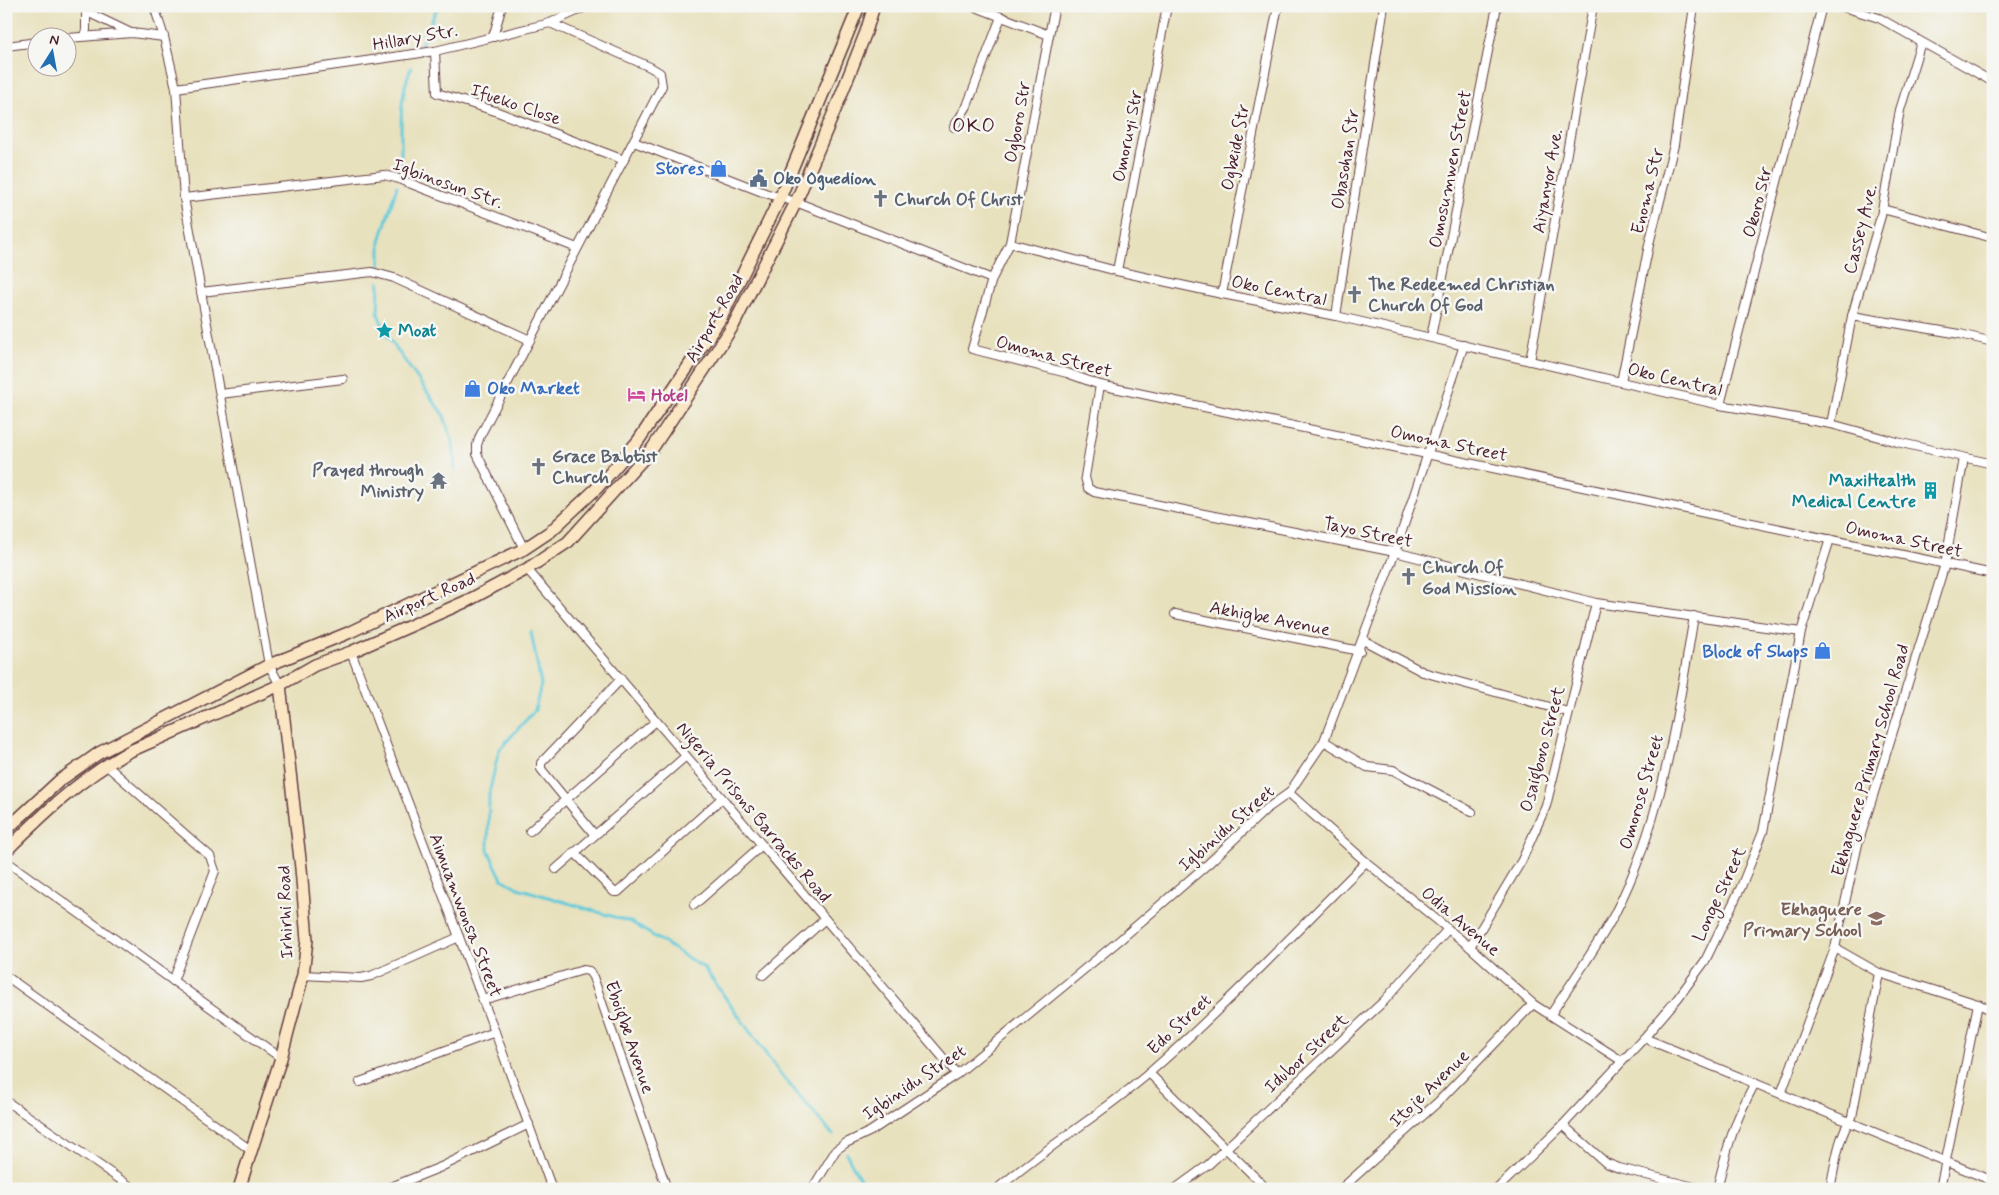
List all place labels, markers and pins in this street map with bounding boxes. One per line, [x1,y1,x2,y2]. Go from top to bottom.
place label: Stores [656,157,704,181]
shop icon: Stores [708,158,728,178]
place label: Oko Oguedion [773,167,877,191]
public building icon: Oko Oguedion [749,168,769,188]
place label: Church Of Christ [894,188,1023,212]
church icon: Church Of Christ [870,189,890,209]
place label: The Redeemed Christian Church Of God [1368,273,1554,318]
church icon: The Redeemed Christian Church Of God [1344,284,1364,304]
place label: Moat [398,319,437,343]
place icon: Moat [374,320,394,340]
place label: Oko Market [487,377,580,401]
shop icon: Oko Market [463,378,483,398]
place label: Hotel [651,384,688,408]
hotel icon: Hotel [627,385,647,405]
place label: Grace Babtist Church [552,445,658,490]
church icon: Grace Babtist Church [528,456,548,476]
place label: Prayed through Ministry [312,459,424,504]
place label: MaxiHealth Medical Centre [1792,469,1916,514]
temple icon: Prayed through Ministry [428,470,448,490]
building icon: MaxiHealth Medical Centre [1920,480,1940,500]
place label: Church Of God Mission [1422,556,1517,601]
church icon: Church Of God Mission [1398,567,1418,587]
place label: Block of Shops [1702,640,1808,664]
shop icon: Block of Shops [1812,641,1832,661]
place label: Ekhaguere Primary School [1743,898,1862,943]
school or university icon: Ekhaguere Primary School [1866,909,1886,929]

